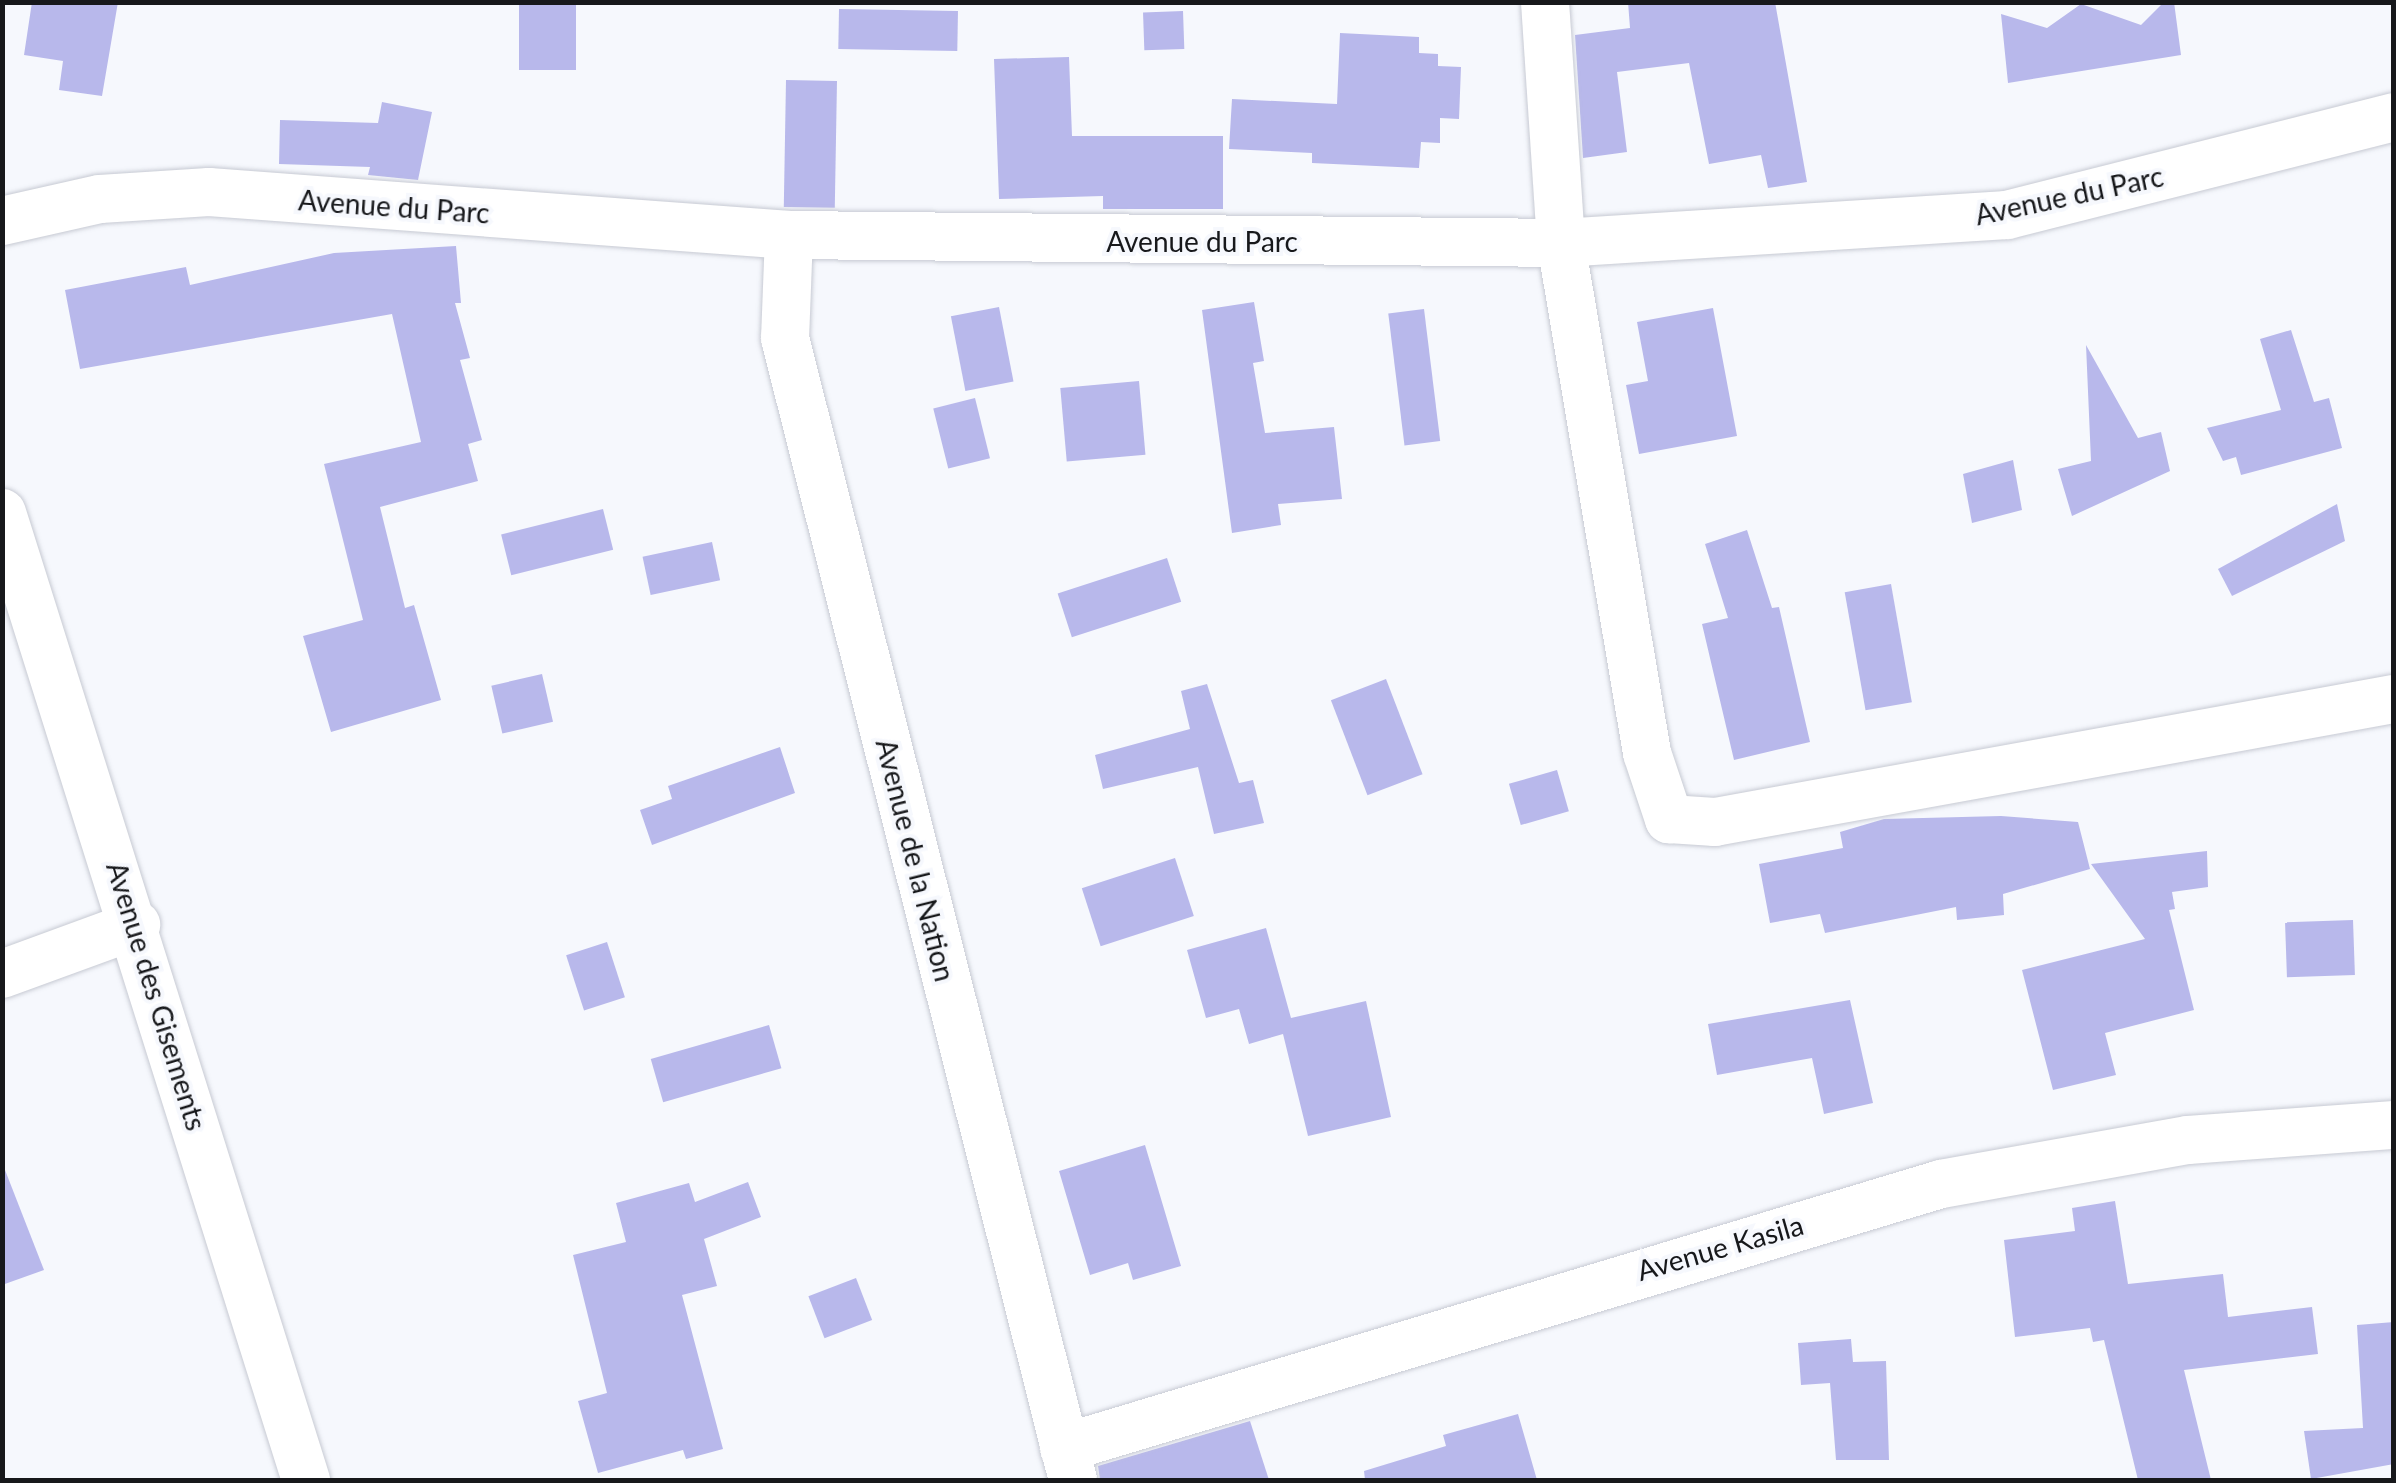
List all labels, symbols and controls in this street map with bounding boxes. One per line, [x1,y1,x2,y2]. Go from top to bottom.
street label: Avenue du Parc [1972,159,2166,231]
street label: Avenue du Parc [297,183,491,229]
street label: Avenue du Parc [1106,224,1298,258]
street label: Avenue de la Nation [870,735,962,985]
street label: Avenue des Gisements [100,858,214,1134]
street label: Avenue Kasila [1633,1207,1807,1287]

